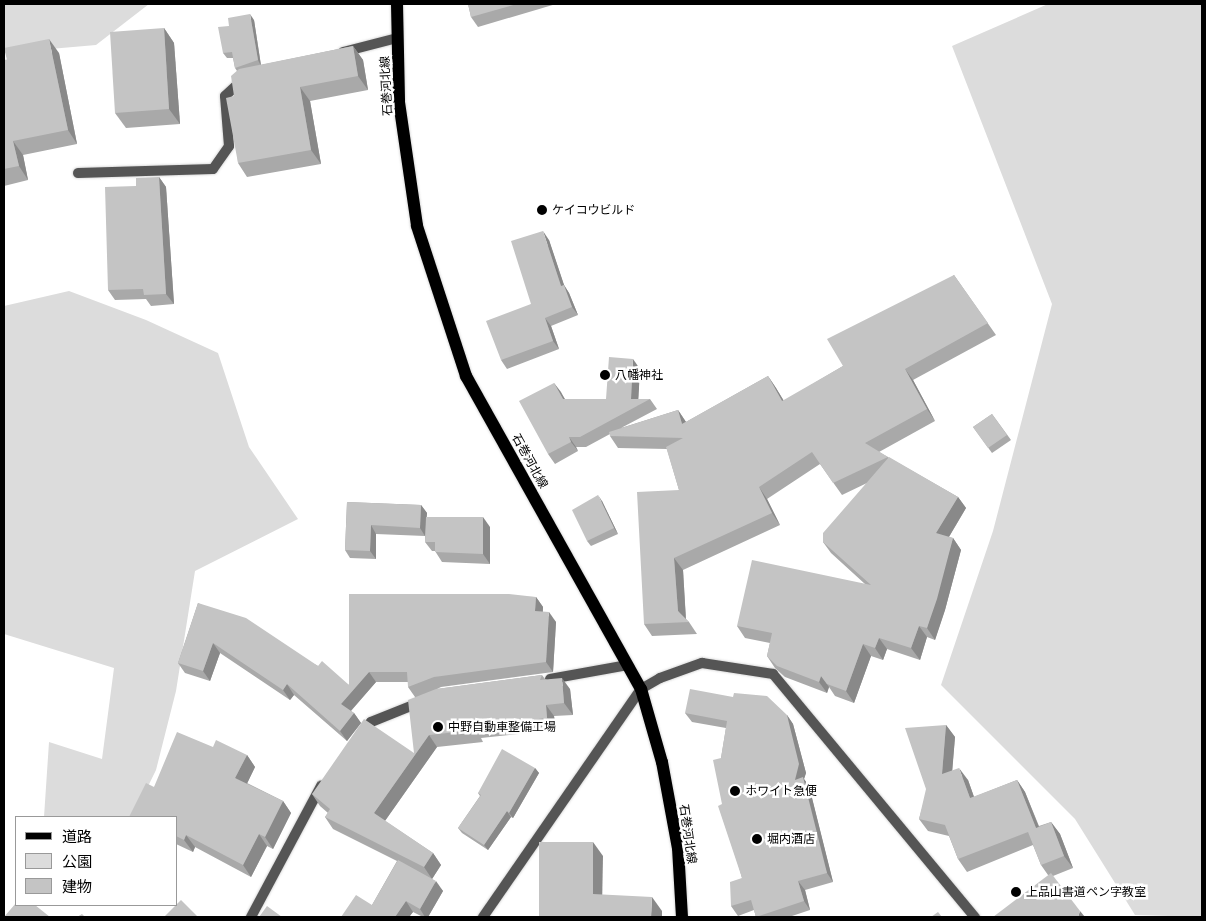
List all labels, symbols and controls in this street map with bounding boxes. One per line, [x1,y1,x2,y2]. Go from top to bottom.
street label: 石巻河北線 [377,56,395,116]
place label: ケイコウビルド [552,203,636,217]
marker: ケイコウビルド [536,204,548,216]
place label: 八幡神社 [615,368,663,382]
marker: 八幡神社 [599,369,611,381]
street label: 石巻河北線 [509,431,551,491]
place label: 中野自動車整備工場 [448,720,556,734]
marker: 中野自動車整備工場 [432,721,444,733]
place label: ホワイト急便 [745,784,817,798]
marker: ホワイト急便 [729,785,741,797]
street label: 石巻河北線 [677,803,699,865]
legend [15,816,178,906]
text: 道路 [62,827,92,845]
place label: 堀内酒店 [767,832,815,846]
marker: 堀内酒店 [751,833,763,845]
text: 公園 [62,852,92,870]
text: 建物 [62,877,92,895]
place label: 上品山書道ペン字教室 [1026,885,1146,899]
marker: 上品山書道ペン字教室 [1010,886,1022,898]

